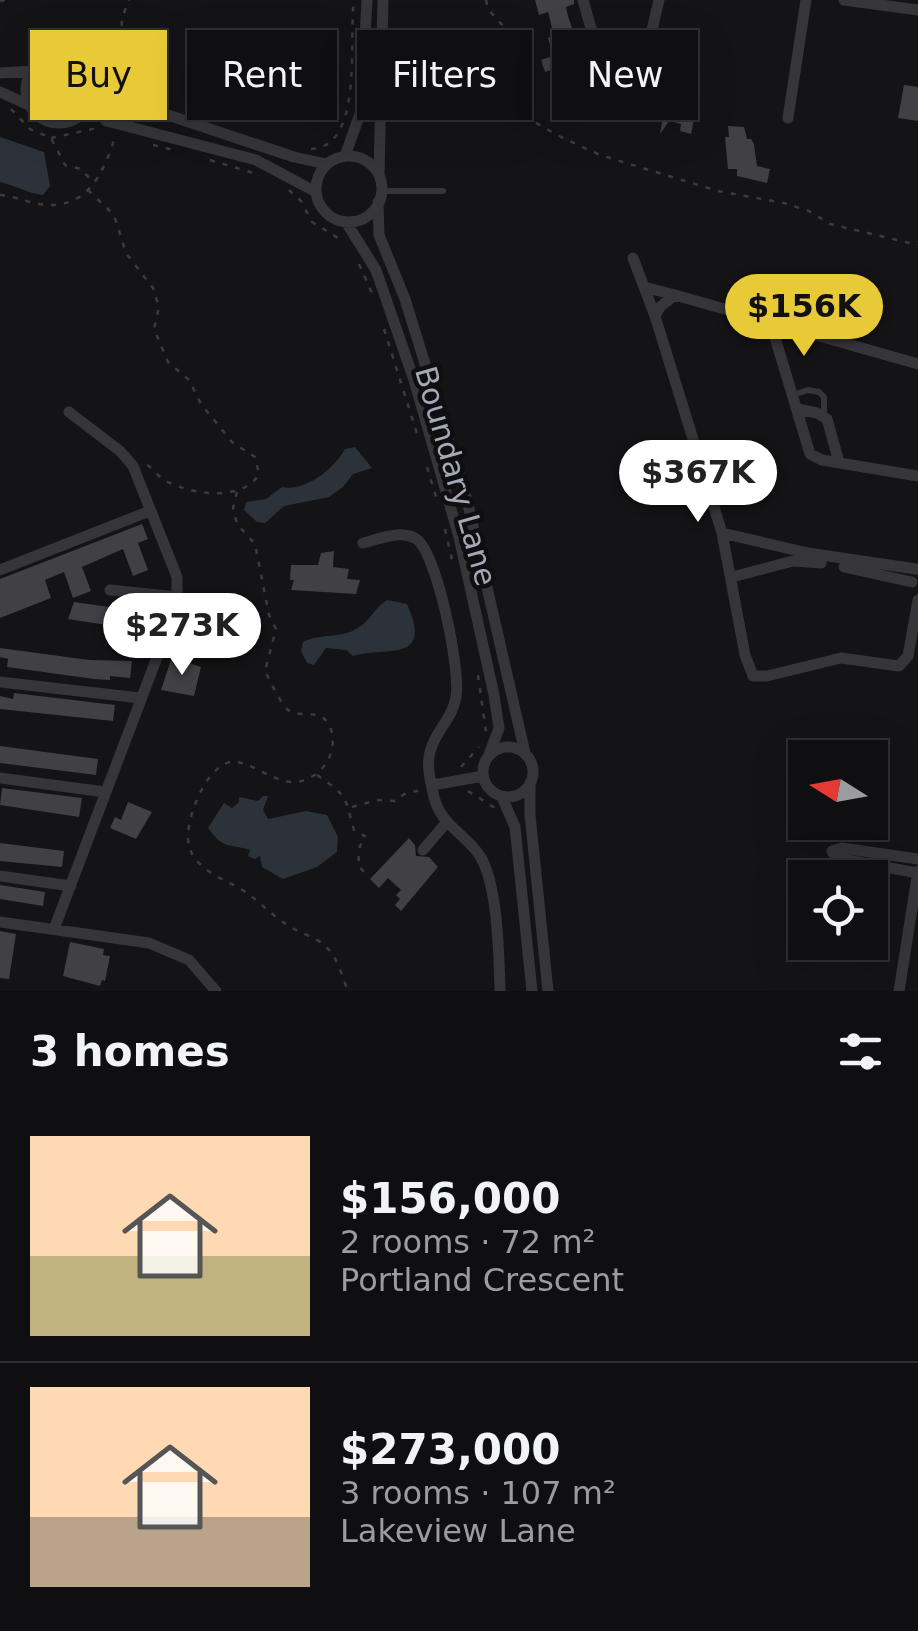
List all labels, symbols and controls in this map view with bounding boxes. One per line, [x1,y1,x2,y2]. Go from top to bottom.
chip: Buy [30,30,167,120]
chip: Rent [187,30,337,120]
chip: Filters [357,30,532,120]
chip: New [552,30,698,120]
pin: $156K [734,274,874,359]
text: $156K [747,287,861,325]
street label: Boundary Lane [408,362,504,590]
pin: $367K [628,440,768,525]
text: $367K [641,453,755,491]
pin: $273K [112,593,252,678]
text: $273K [125,606,239,644]
north arrow [788,740,888,840]
map controls [788,740,888,960]
button: locate [788,860,888,960]
icon: filters [833,1024,888,1079]
text: 3 homes [30,1027,230,1076]
text: $156,000 [340,1174,561,1223]
icon: home [110,1176,230,1296]
text: 2 rooms · 72 m² [340,1223,595,1261]
text: Portland Crescent [340,1261,624,1299]
text: $273,000 [340,1425,561,1474]
icon: home [110,1427,230,1547]
text: 3 rooms · 107 m² [340,1474,616,1512]
text: Lakeview Lane [340,1512,576,1550]

